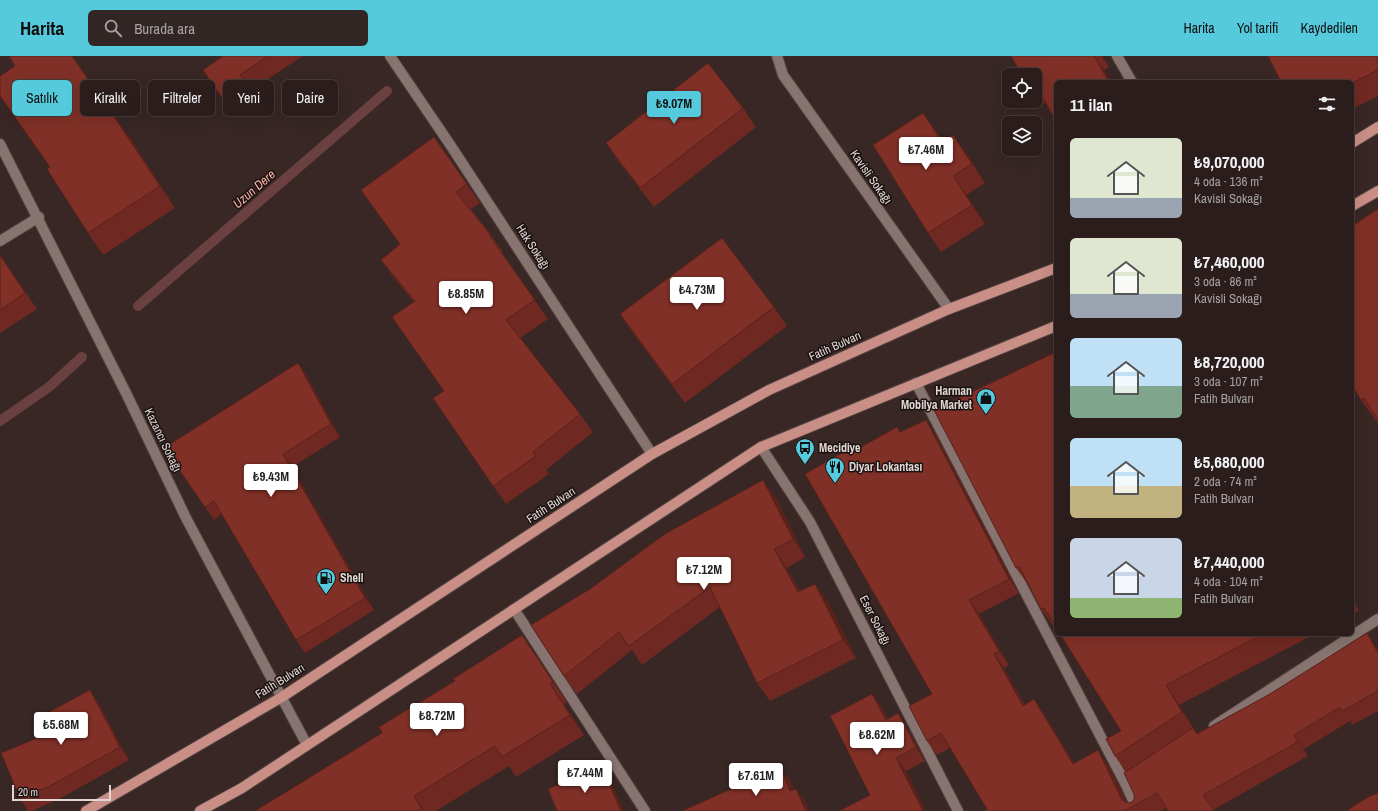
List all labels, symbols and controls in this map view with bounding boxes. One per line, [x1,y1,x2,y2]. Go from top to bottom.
search box [88,10,368,46]
text: Harita [20,15,64,41]
icon: search [102,17,124,39]
text: Burada ara [134,18,195,39]
text: Harita [1183,19,1215,37]
text: Yol tarifi [1237,19,1279,37]
text: Kaydedilen [1301,19,1358,37]
map controls [1002,68,1042,156]
button: locate [1002,68,1042,108]
chip: Satılık [12,80,72,116]
chip: Kiralık [80,80,140,116]
chip: Filtreler [148,80,215,116]
chip: Yeni [223,80,274,116]
chip: Daire [282,80,338,116]
pin: ₺9.07M [641,91,707,125]
text: 11 ilan [1070,93,1113,116]
icon: filters [1316,93,1338,115]
text: ₺9.07M [656,95,692,112]
button: layers [1002,116,1042,156]
pin: ₺7.46M [893,137,959,171]
text: ₺7.46M [908,141,944,158]
street label: Kavisli Sokağı [846,147,896,207]
text: ₺9,070,000 [1194,150,1265,173]
icon: home [1102,154,1150,202]
water label: Uzun Dere [229,166,279,212]
text: 4 oda · 136 m² [1194,173,1263,190]
text: Kavisli Sokağı [1194,190,1262,207]
street label: Hak Sokağı [512,221,554,273]
text: ₺7,460,000 [1194,250,1265,273]
icon: home [1102,254,1150,302]
text: 3 oda · 86 m² [1194,273,1257,290]
pin: ₺4.73M [664,277,730,311]
pin: ₺8.85M [433,281,499,315]
text: ₺4.73M [679,281,715,298]
text: ₺8.85M [448,285,484,302]
text: Kavisli Sokağı [1194,290,1262,307]
street label: Fatih Bulvarı [806,327,864,365]
text: ₺8,720,000 [1194,350,1265,373]
icon: home [1102,354,1150,402]
text: 3 oda · 107 m² [1194,373,1263,390]
place label: Harman Mobilya Market [901,383,973,413]
shop icon: Harman Mobilya Market [975,387,997,415]
text: Fatih Bulvarı [1194,390,1254,407]
street label: Kazancı Sokağı [141,406,185,474]
bus stop icon: Mecidiye [794,437,816,465]
place label: Mecidiye [819,440,861,456]
text: ₺5,680,000 [1194,450,1265,473]
icon: home [1102,454,1150,502]
restaurant icon: Diyar Lokantası [824,456,846,484]
place label: Diyar Lokantası [849,459,923,475]
pin: ₺9.43M [238,464,304,498]
text: ₺9.43M [253,468,289,485]
text: 2 oda · 74 m² [1194,473,1257,490]
street label: Fatih Bulvarı [523,483,579,527]
text: Fatih Bulvarı [1194,490,1254,507]
text: ₺7,440,000 [1194,550,1265,573]
icon: home [1102,554,1150,602]
pin: ₺7.12M [671,557,737,591]
text: ₺7.12M [686,561,722,578]
fuel station icon: Shell [315,567,337,595]
place label: Shell [340,570,364,586]
text: 4 oda · 104 m² [1194,573,1263,590]
text: Fatih Bulvarı [1194,590,1254,607]
street label: Eser Sokağı [856,592,894,648]
street label: Fatih Bulvarı [252,660,308,702]
pin: ₺8.72M [404,703,470,737]
text: ₺8.72M [419,707,455,724]
pin: ₺5.68M [28,712,94,746]
text: ₺5.68M [43,716,79,733]
pin: ₺8.62M [844,722,910,756]
text: ₺8.62M [859,726,895,743]
pin: ₺7.44M [552,760,618,794]
pin: ₺7.61M [723,763,789,797]
text: ₺7.44M [567,764,603,781]
text: ₺7.61M [738,767,774,784]
scale bar [12,783,111,802]
text: 20 m [18,785,38,799]

